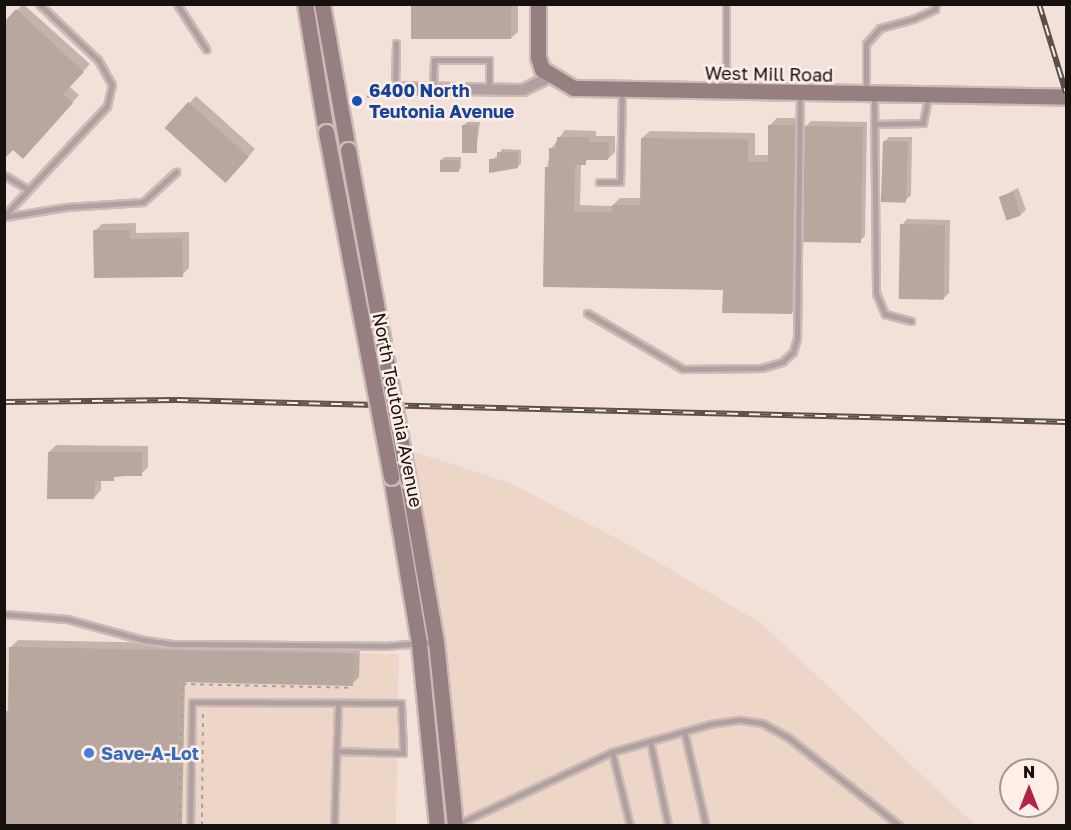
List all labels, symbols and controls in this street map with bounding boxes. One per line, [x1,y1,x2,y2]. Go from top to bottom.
street label: West Mill Road [704,62,834,86]
place label: 6400 North Teutonia Avenue [369,80,514,122]
marker: 6400 North Teutonia Avenue [350,94,364,108]
street label: North Teutonia Avenue [369,311,427,509]
place label: Save-A-Lot [101,742,199,764]
marker: Save-A-Lot [82,746,96,760]
north arrow [999,758,1059,818]
text: N [1023,762,1035,782]

